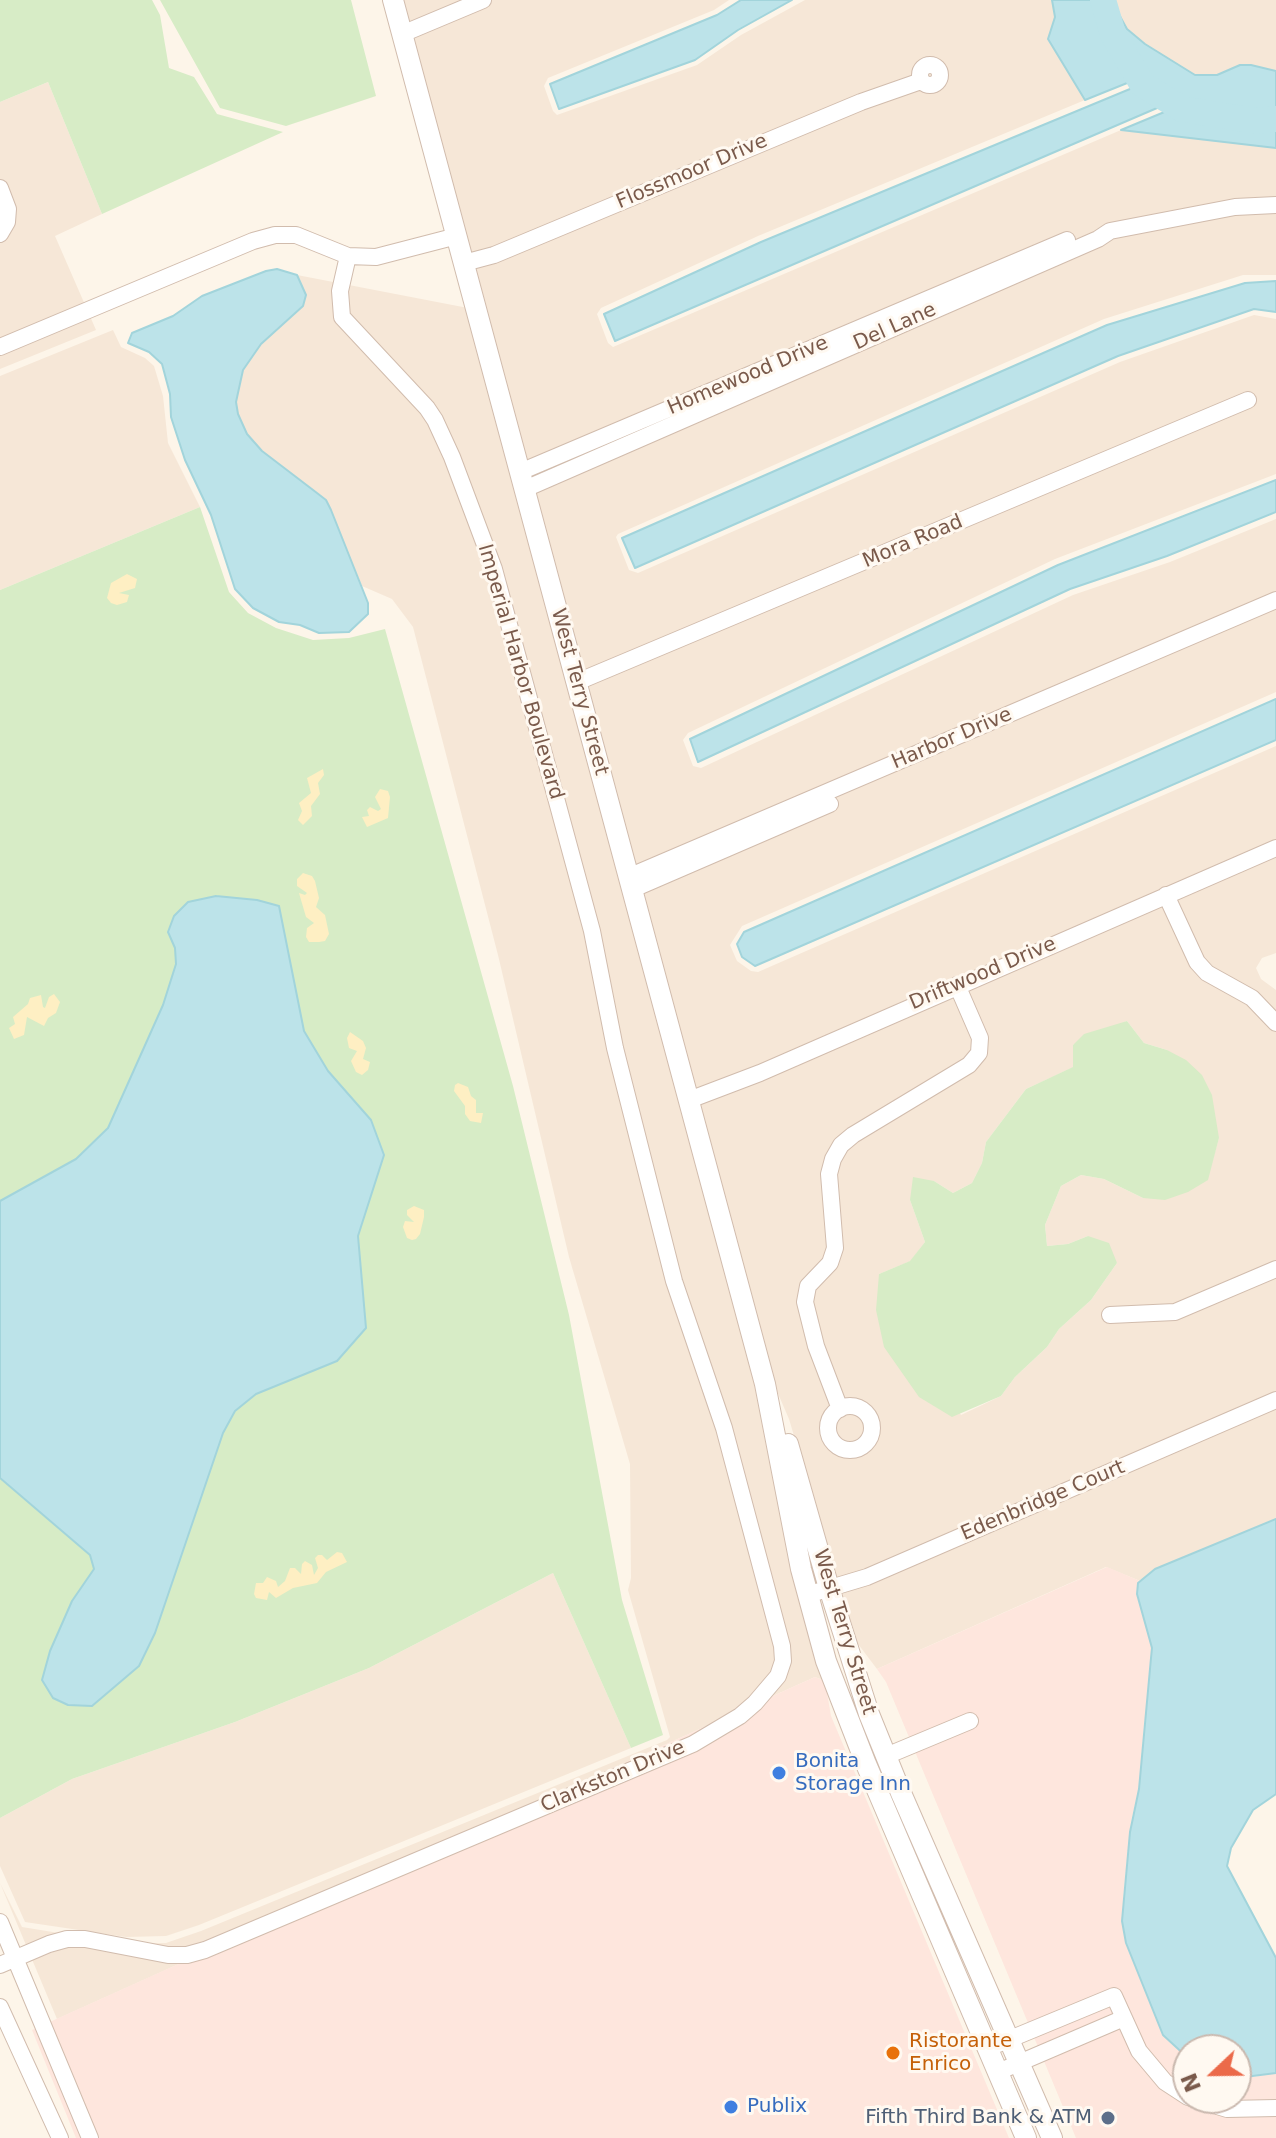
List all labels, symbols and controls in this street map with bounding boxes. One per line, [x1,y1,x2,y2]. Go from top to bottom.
street label: Flossmoor Drive [613,129,771,215]
street label: Del Lane [850,298,940,356]
street label: Homewood Drive [664,331,832,421]
street label: Mora Road [859,510,967,574]
street label: Imperial Harbor Boulevard [472,542,568,802]
street label: West Terry Street [545,606,613,778]
street label: Harbor Drive [888,703,1016,775]
street label: Driftwood Drive [906,932,1060,1016]
street label: Edenbridge Court [957,1456,1129,1546]
street label: West Terry Street [807,1546,881,1718]
street label: Clarkston Drive [537,1736,689,1818]
place label: Bonita Storage Inn [795,1750,911,1797]
marker: Bonita Storage Inn [770,1764,788,1782]
place label: Ristorante Enrico [909,2030,1012,2077]
north arrow [1172,2034,1252,2114]
marker: Ristorante Enrico [884,2044,902,2062]
text: N [1176,2069,1206,2096]
place label: Publix [747,2095,807,2119]
marker: Publix [722,2098,740,2116]
place label: Fifth Third Bank & ATM [865,2106,1092,2130]
marker: Fifth Third Bank & ATM [1099,2109,1117,2127]

